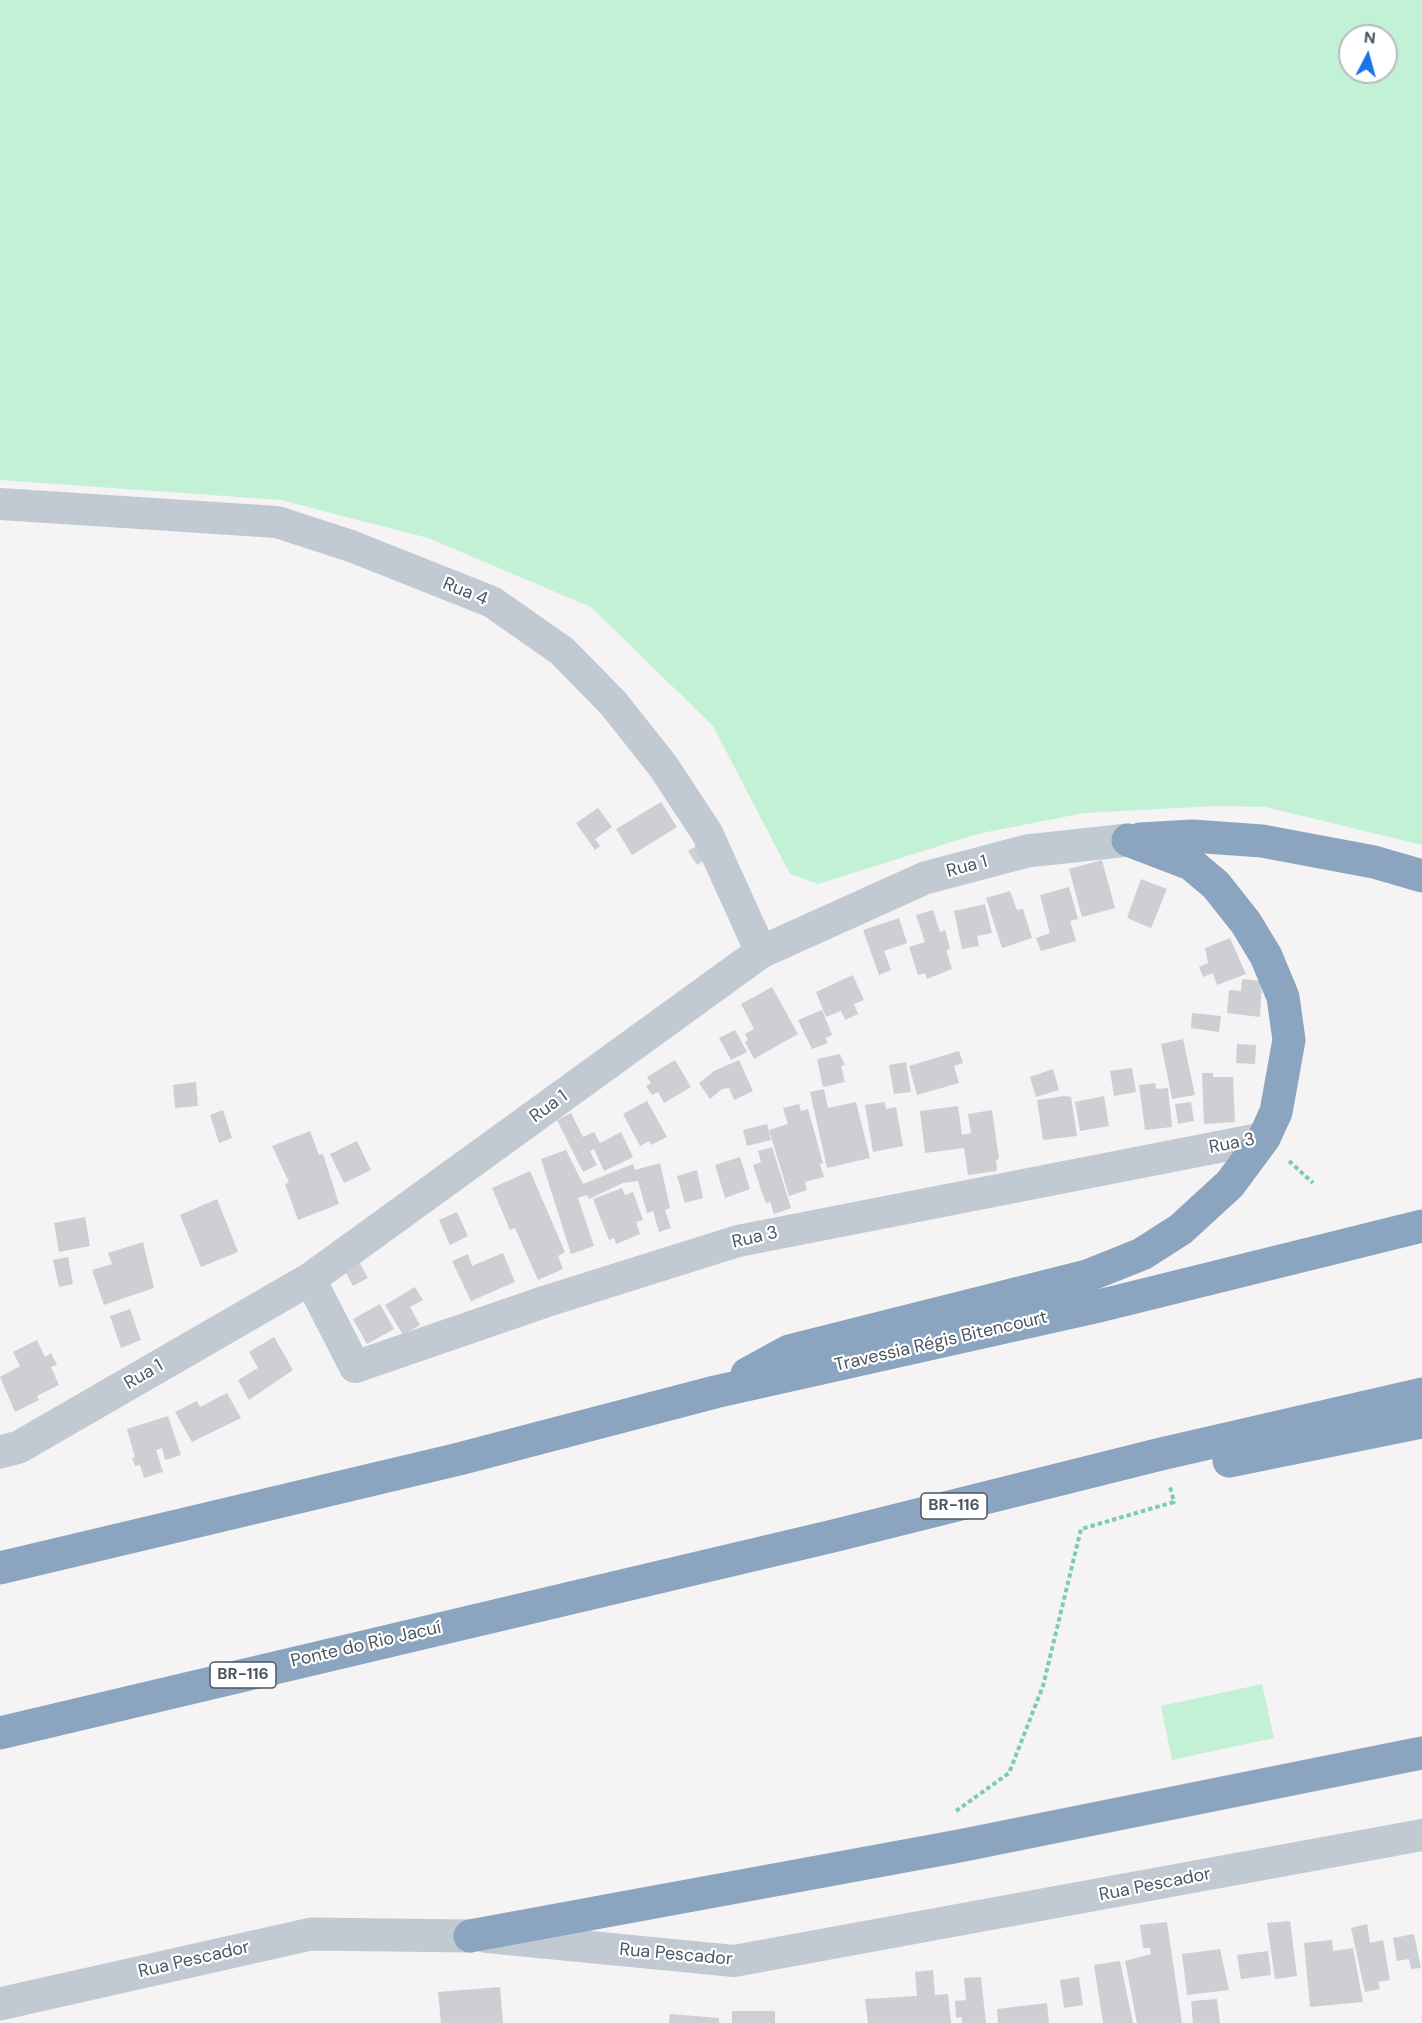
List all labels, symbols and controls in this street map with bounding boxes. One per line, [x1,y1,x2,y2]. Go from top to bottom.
north arrow [1338,24,1398,84]
text: N [1363,27,1377,49]
street label: Rua 4 [439,573,491,611]
street label: Rua 1 [944,851,990,883]
street label: Rua 1 [526,1086,572,1128]
street label: Rua 3 [1207,1129,1257,1159]
street label: Rua 3 [730,1222,780,1254]
street label: Travessia Régis Bitencourt [833,1307,1049,1377]
street label: Rua 1 [121,1355,167,1395]
road number: BR-116 [921,1493,987,1519]
street label: Ponte do Rio Jacuí [289,1617,443,1673]
road number: BR-116 [210,1662,276,1688]
street label: Rua Pescador [1097,1864,1213,1906]
street label: Rua Pescador [136,1937,252,1983]
street label: Rua Pescador [619,1939,733,1971]

